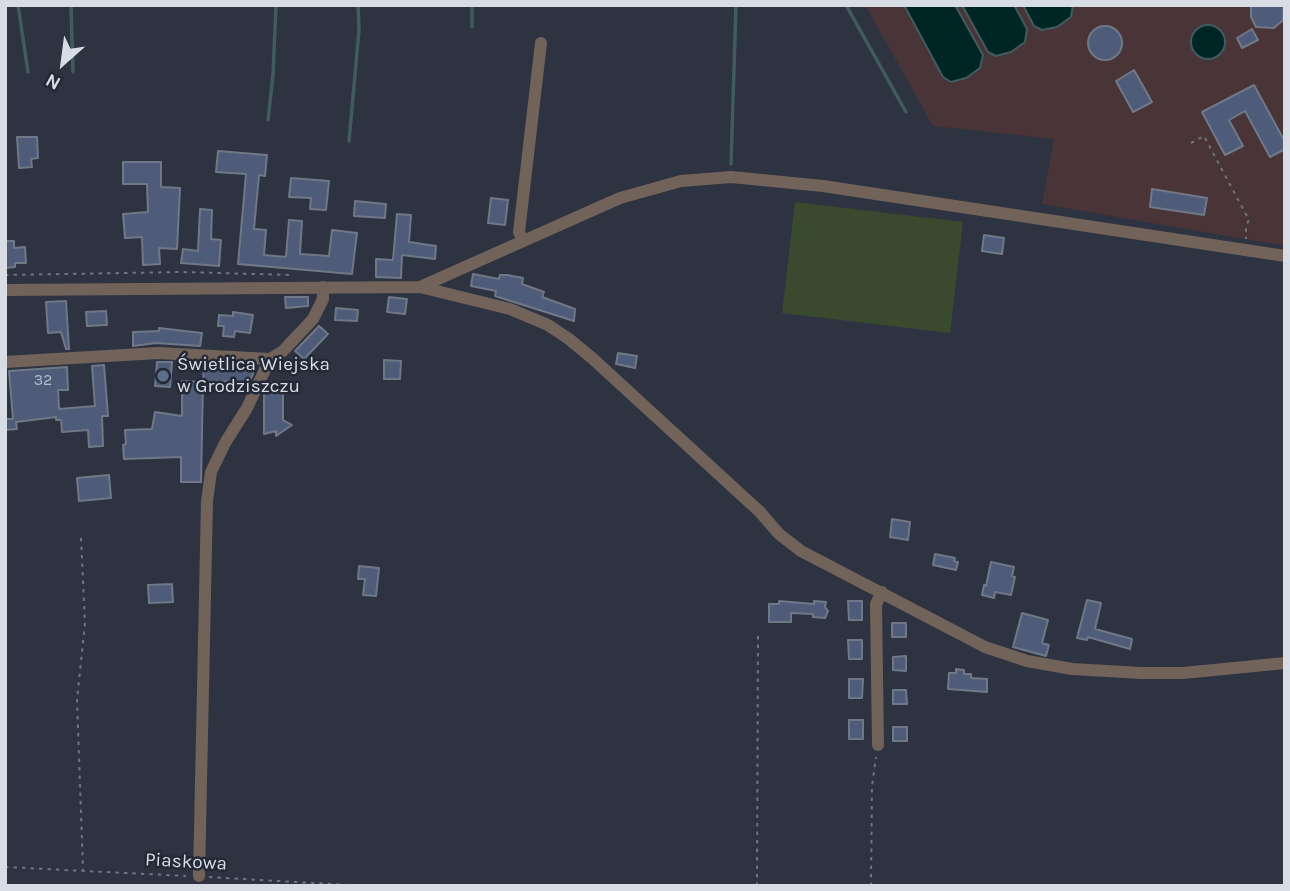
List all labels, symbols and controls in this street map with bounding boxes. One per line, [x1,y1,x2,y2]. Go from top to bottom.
north arrow [28,28,98,98]
text: N [42,69,64,94]
place label: Świetlica Wiejska w Grodziszczu [177,354,330,398]
marker: Świetlica Wiejska w Grodziszczu [155,368,171,384]
house number: 32 [34,370,52,390]
street label: Piaskowa [144,848,228,876]

